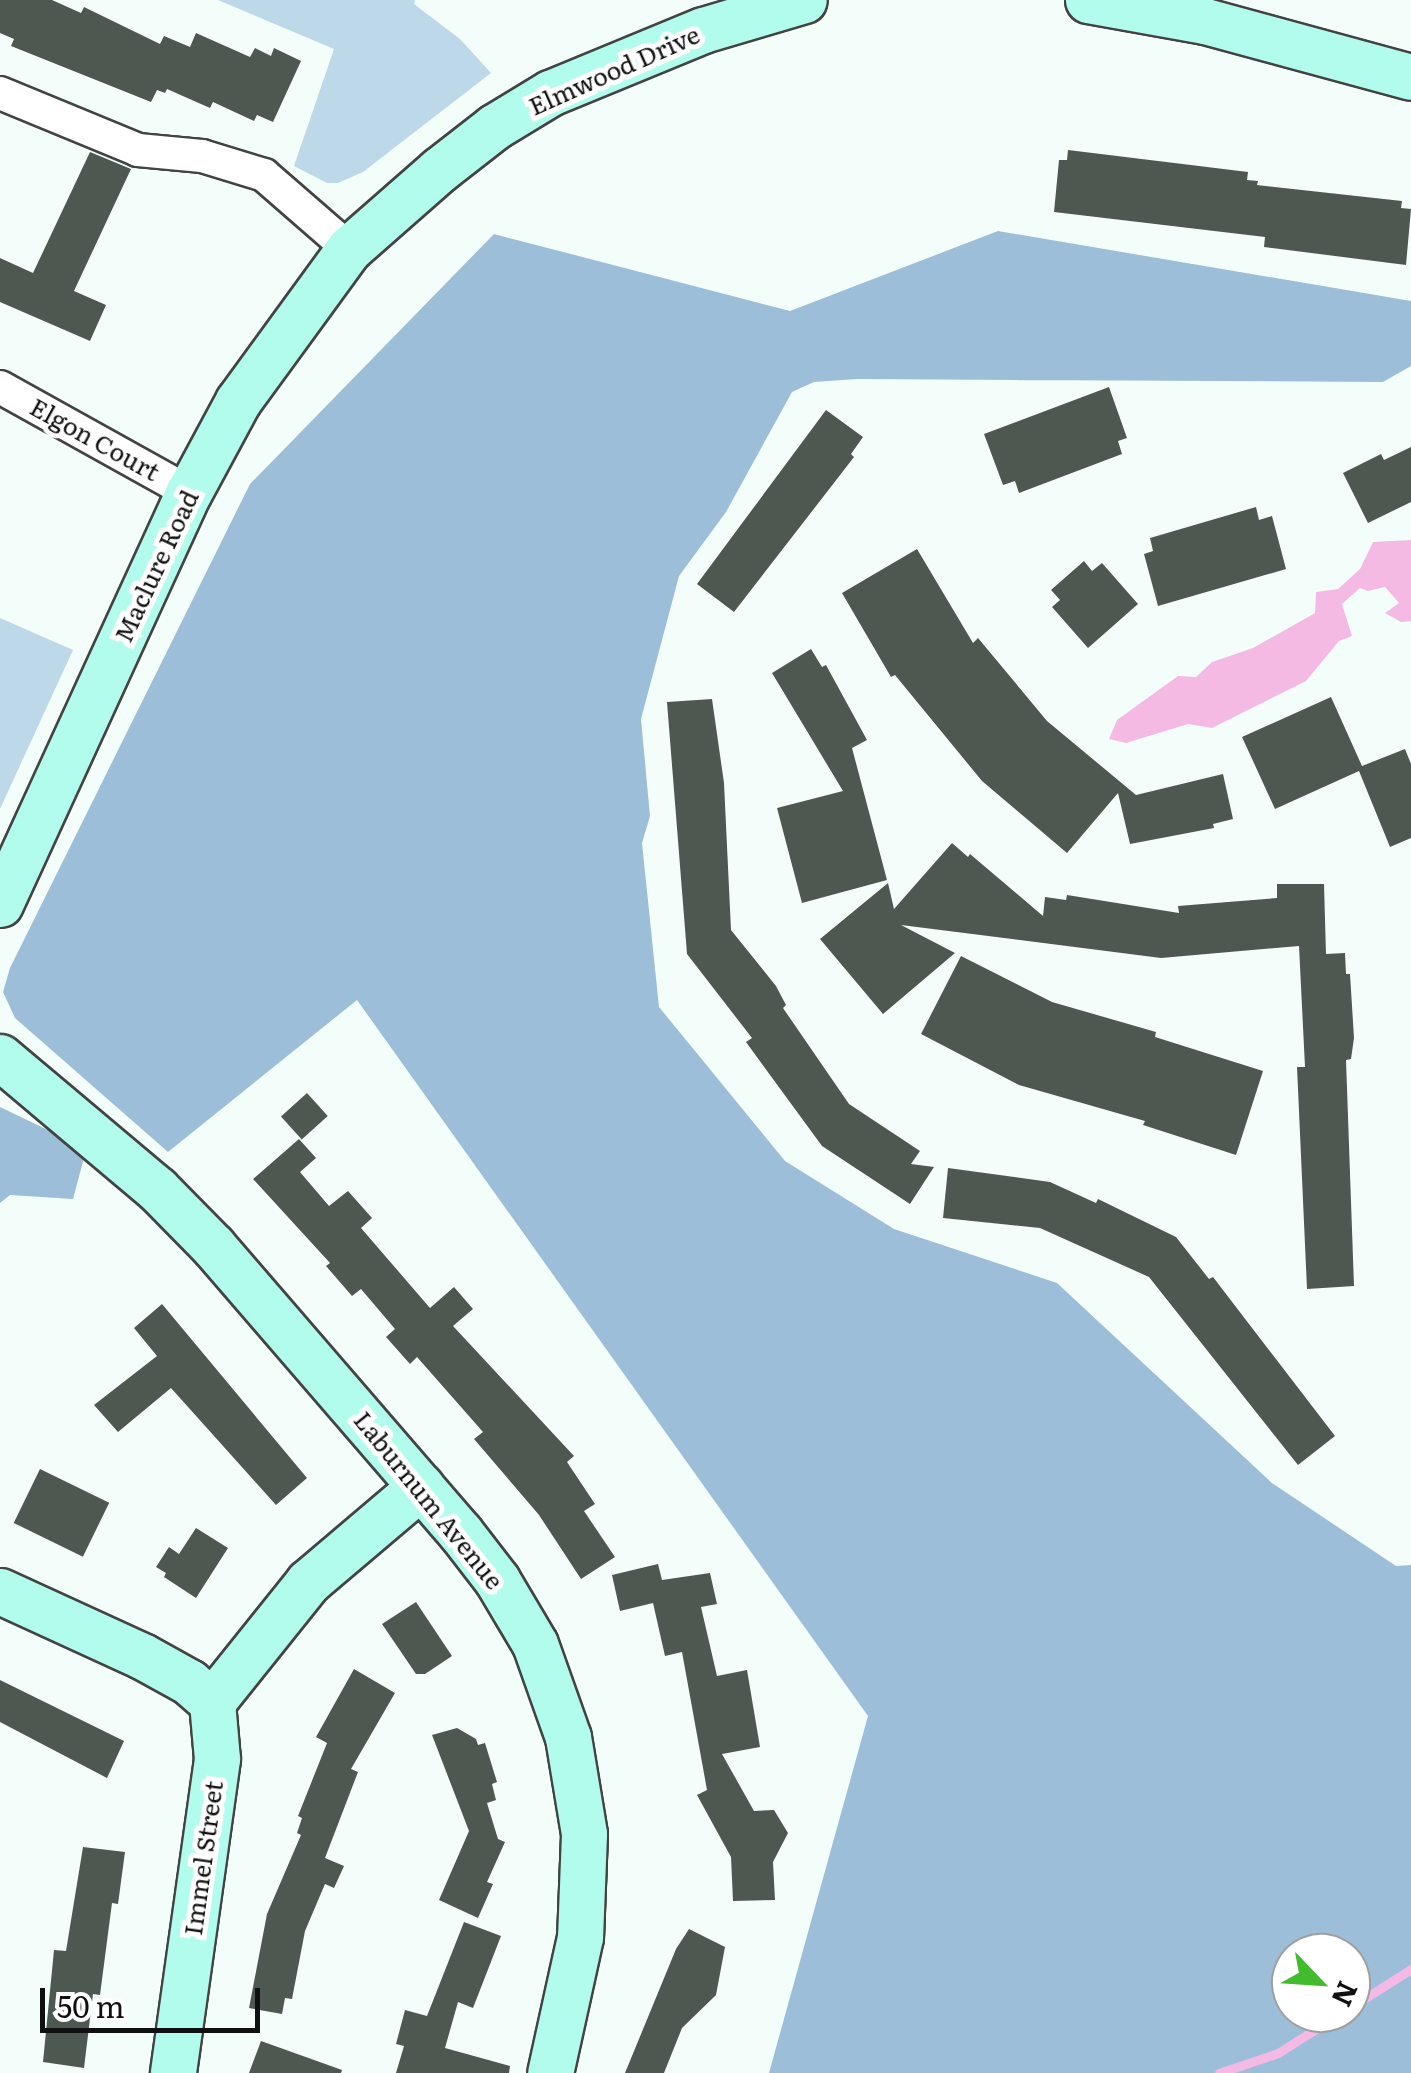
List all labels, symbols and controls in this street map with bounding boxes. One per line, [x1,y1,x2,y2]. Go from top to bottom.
street label: Elmwood Drive [524,19,704,121]
street label: Elgon Court [25,391,165,487]
street label: Maclure Road [108,485,204,647]
street label: Laburnum Avenue [348,1405,510,1595]
street label: Immel Street [177,1779,229,1937]
north arrow [1271,1933,1371,2033]
scale bar [45,1968,265,2030]
text: N [1322,1975,1370,2014]
text: 50 m [57,1983,125,2027]

